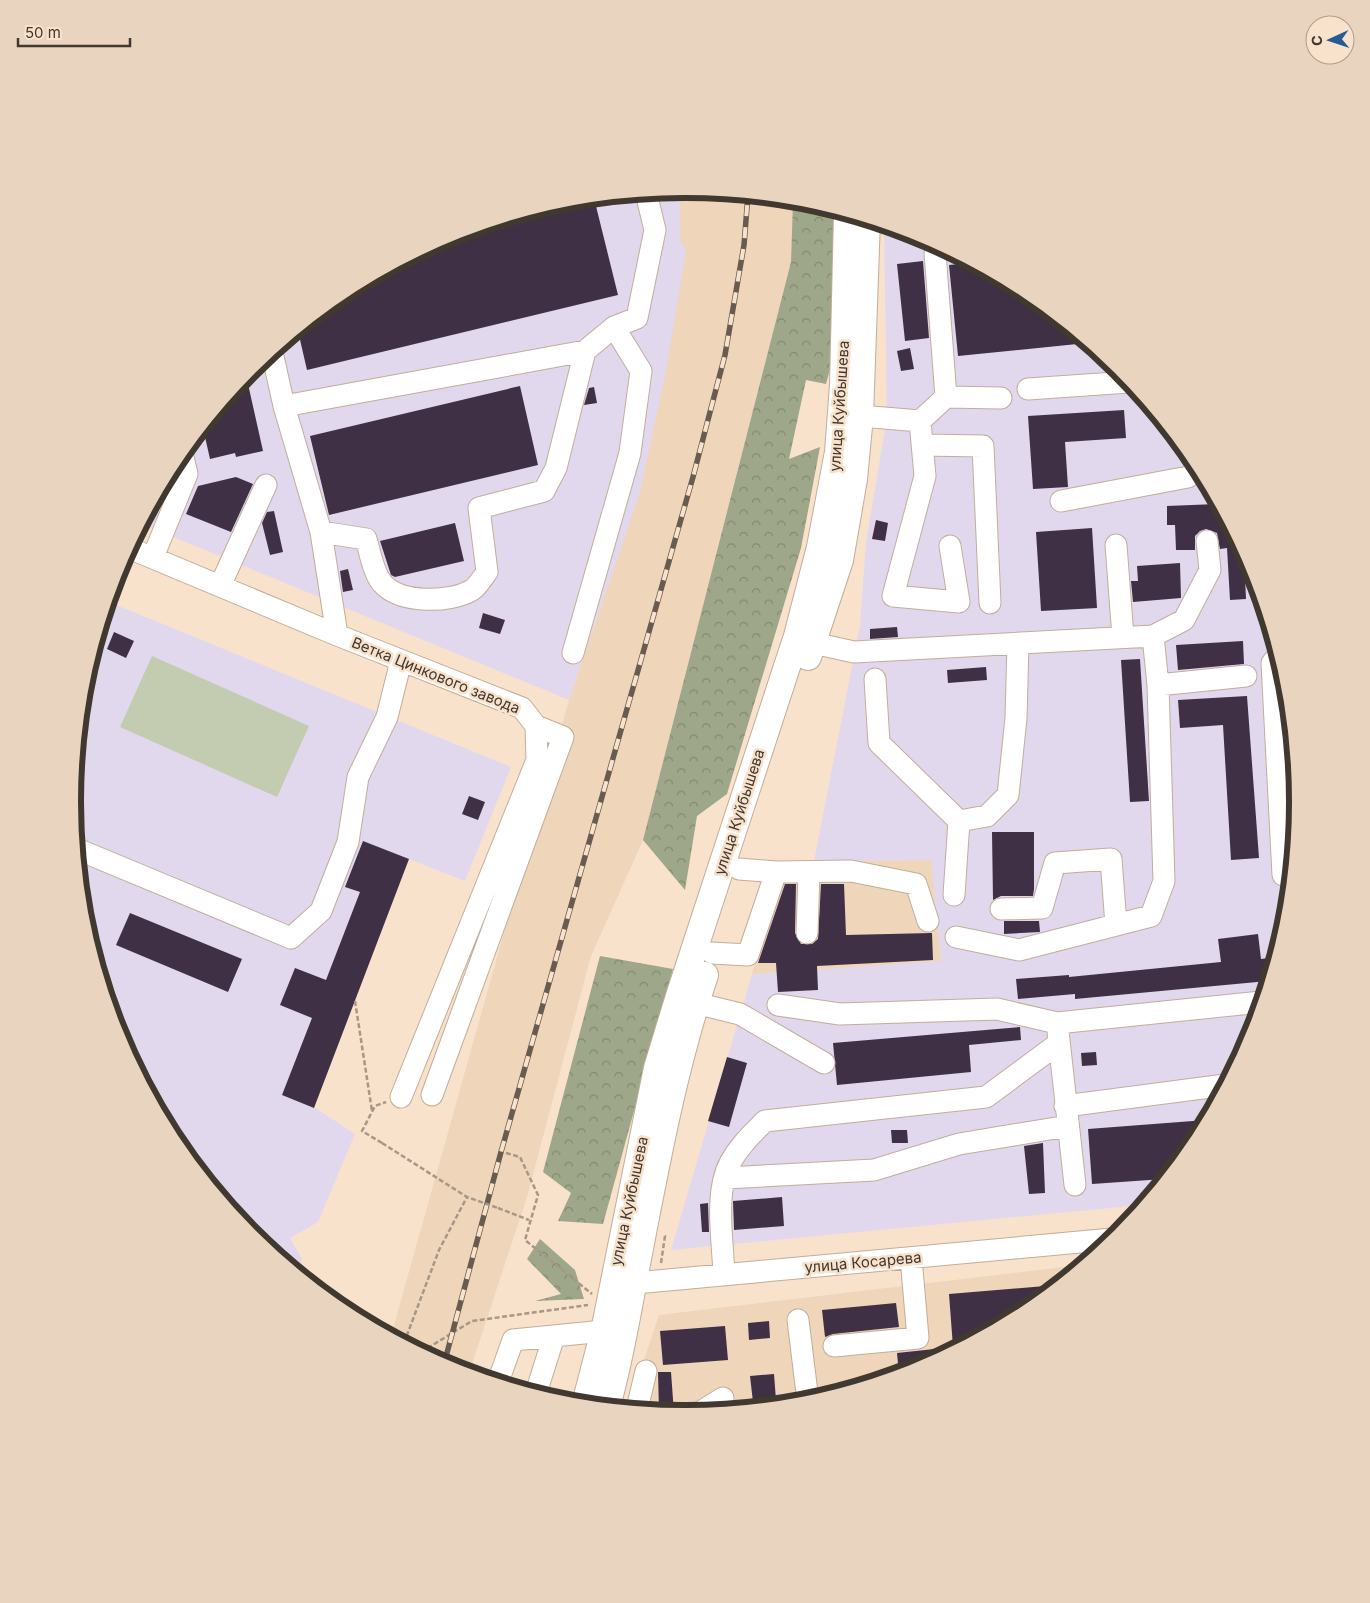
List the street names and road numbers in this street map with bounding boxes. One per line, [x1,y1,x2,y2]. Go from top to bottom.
street label: улица Куйбышева [825,340,853,472]
street label: Ветка Цинкового завода [349,632,523,718]
street label: улица Куйбышева [710,747,768,877]
street label: улица Куйбышева [606,1135,652,1267]
street label: улица Косарева [804,1247,922,1277]

